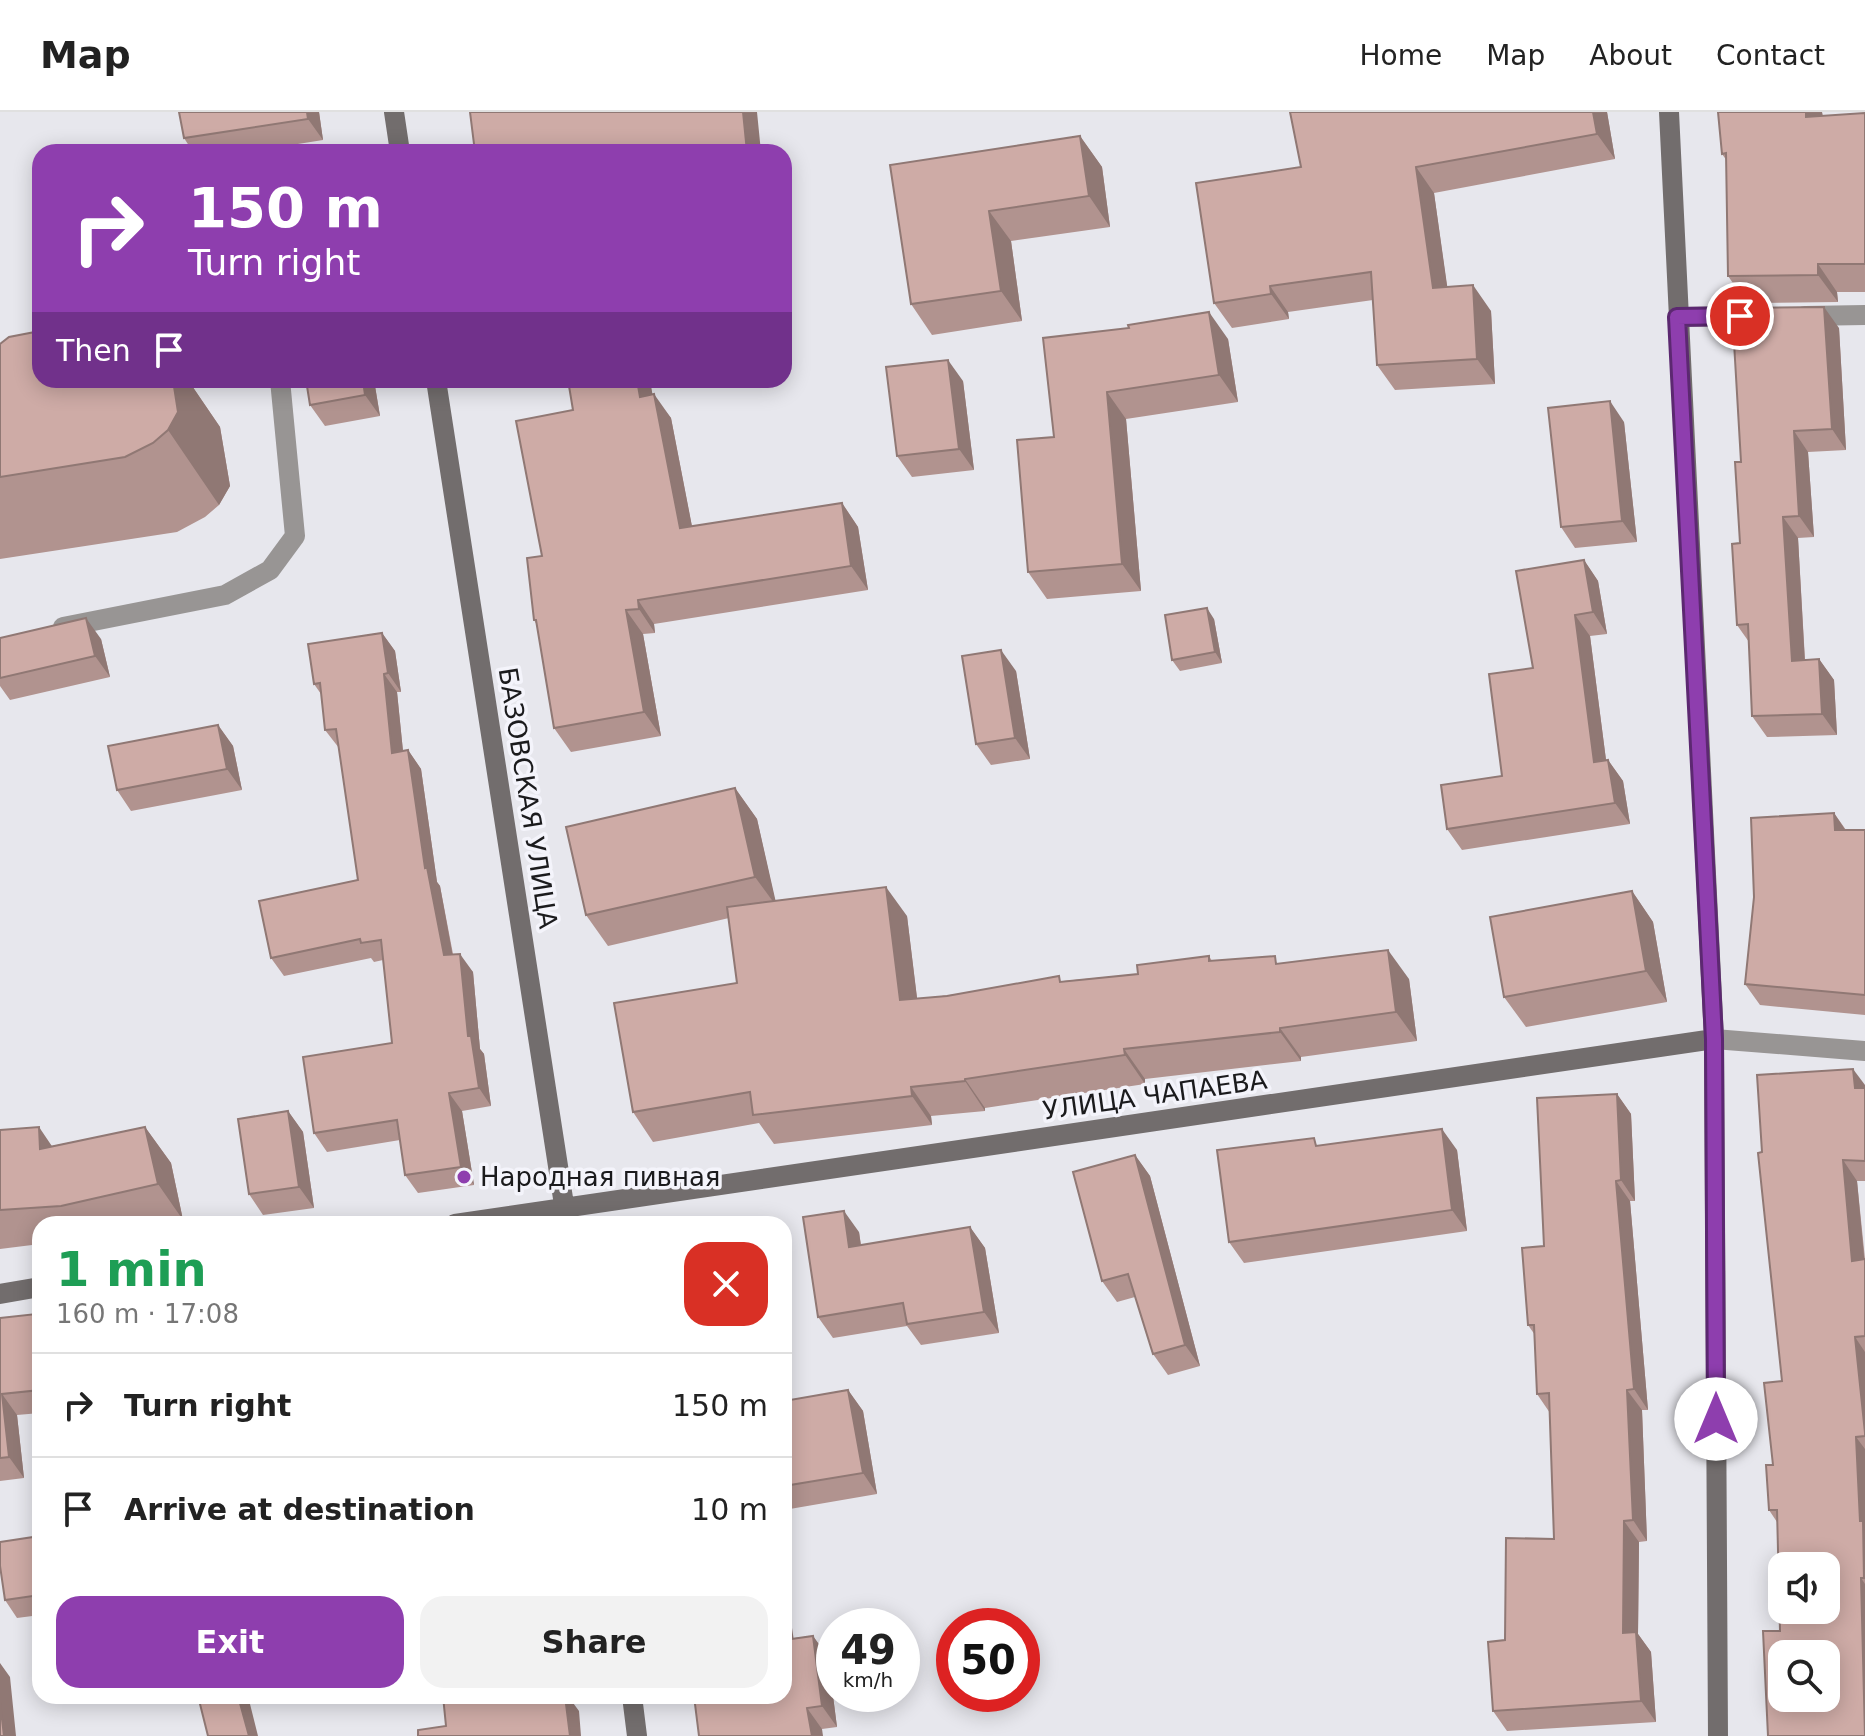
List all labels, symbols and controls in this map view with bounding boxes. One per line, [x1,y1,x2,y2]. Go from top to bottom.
text: Map [40,33,131,77]
text: Home [1359,39,1442,72]
text: Map [1486,39,1545,72]
text: About [1589,39,1672,72]
text: Contact [1716,39,1825,72]
text: 150 m [188,175,383,240]
icon: right [56,176,160,280]
text: Turn right [188,242,360,283]
pin [1706,282,1774,350]
icon: arrive [1718,294,1762,338]
icon: arrive [147,328,191,372]
text: Then [56,333,131,368]
street label: БАЗОВСКАЯ УЛИЦА [493,665,564,931]
street label: УЛИЦА ЧАПАЕВА [1041,1064,1269,1126]
place label: Народная пивная [480,1162,721,1192]
marker: Народная пивная [455,1168,473,1186]
text: 1 min [56,1241,207,1297]
button: close [684,1242,768,1326]
text: 160 m · 17:08 [56,1299,239,1329]
position arrow [1674,1377,1758,1461]
icon: right [56,1383,100,1427]
text: Turn right [124,1388,291,1423]
text: 150 m [672,1388,768,1423]
icon: arrive [56,1487,100,1531]
text: Arrive at destination [124,1492,475,1527]
text: 10 m [691,1492,768,1527]
map controls [1768,1552,1840,1712]
button: sound [1768,1552,1840,1624]
button: Exit [56,1596,404,1688]
button: Share [420,1596,768,1688]
speed limit sign: 50 [936,1608,1040,1712]
text: 49 [840,1627,896,1673]
button: search [1768,1640,1840,1712]
text: km/h [843,1668,893,1692]

